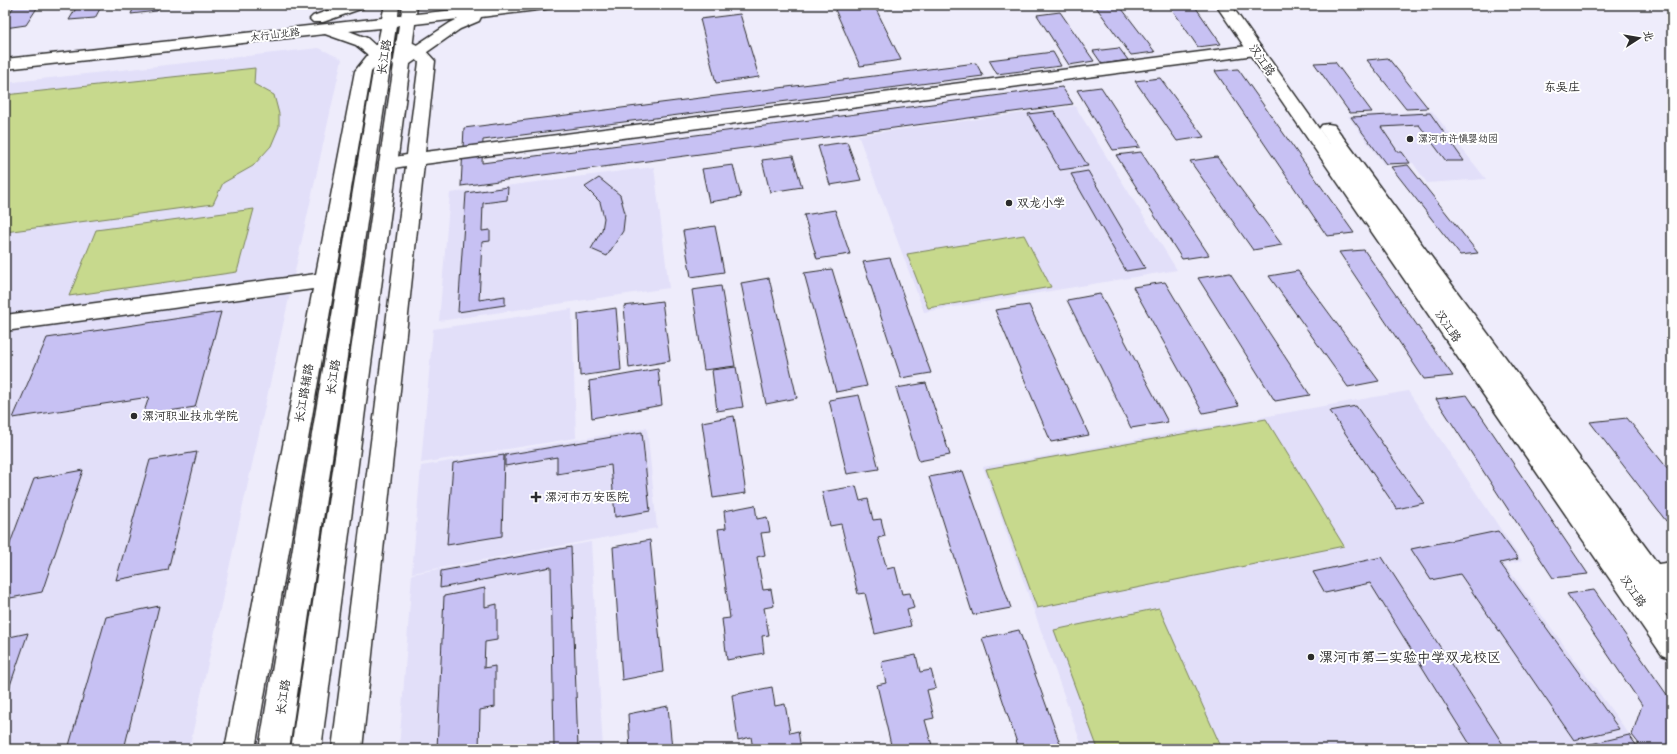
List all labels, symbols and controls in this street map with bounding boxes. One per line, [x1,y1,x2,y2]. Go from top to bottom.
north arrow [1619,18,1659,58]
street label: 太行山北路 [249,26,301,44]
text: 北 [1641,29,1656,43]
street label: 长江路 [374,38,394,76]
street label: 汉江路 [1246,41,1278,79]
district label: 东吴庄 [1544,80,1580,94]
place label: 漯河市许慎婴幼园 [1418,133,1498,145]
marker: 漯河市许慎婴幼园 [1405,134,1415,144]
place label: 双龙小学 [1017,196,1065,210]
marker: 双龙小学 [1004,198,1014,208]
street label: 汉江路 [1432,307,1464,345]
street label: 长江路 [323,358,343,396]
street label: 长江路辅路 [292,362,316,424]
place label: 漯河职业技术学院 [142,409,238,423]
marker: 漯河职业技术学院 [129,411,139,421]
place label: 漯河市万安医院 [545,490,629,504]
marker: 漯河市万安医院 [530,491,542,503]
street label: 汉江路 [1617,572,1649,610]
place label: 漯河市第二实验中学双龙校区 [1319,649,1501,666]
marker: 漯河市第二实验中学双龙校区 [1306,652,1316,662]
street label: 长江路 [273,678,293,716]

